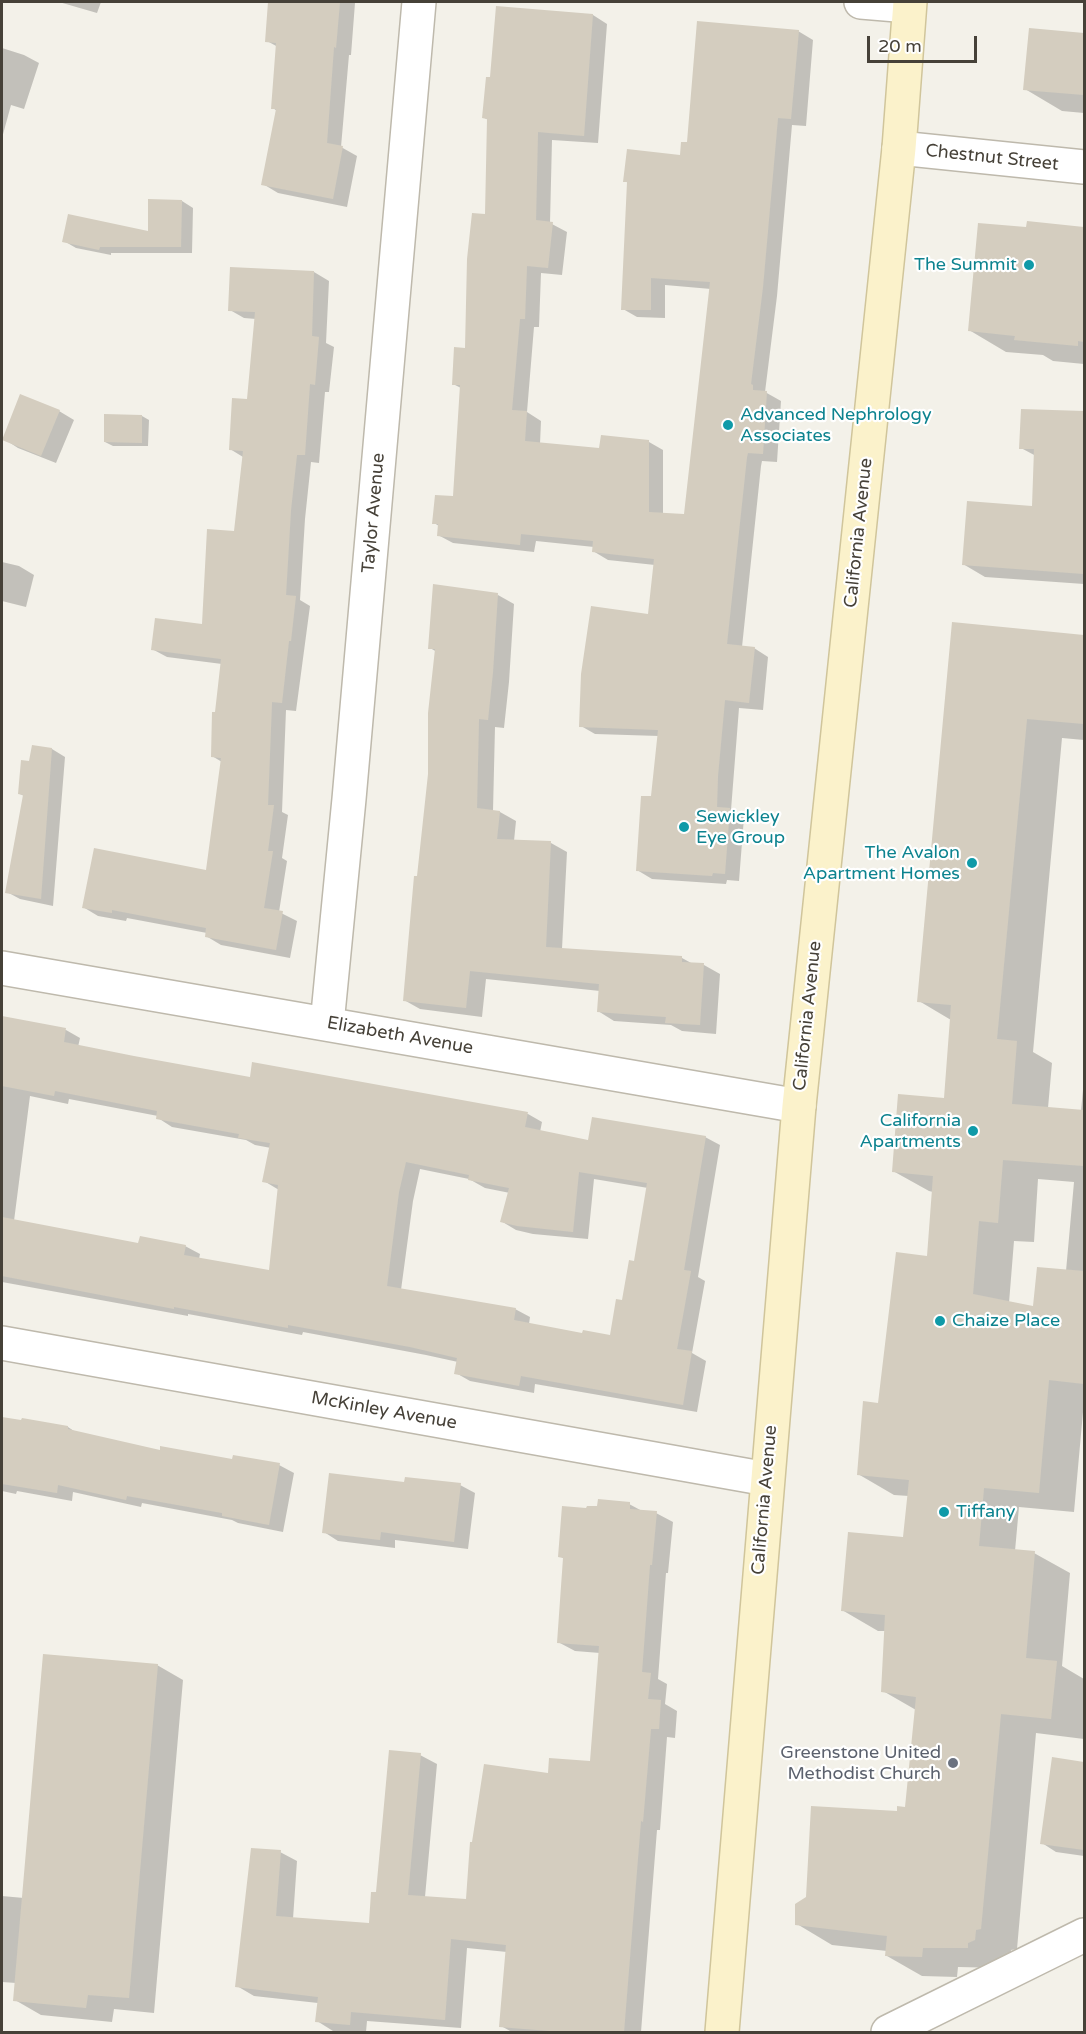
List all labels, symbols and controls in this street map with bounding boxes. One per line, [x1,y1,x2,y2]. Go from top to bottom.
scale bar [870,24,980,62]
text: 20 m [878,35,922,57]
street label: Chestnut Street [924,140,1060,176]
place label: The Summit [914,254,1017,276]
marker: The Summit [1022,258,1036,272]
place label: Advanced Nephrology Associates [740,404,932,446]
marker: Advanced Nephrology Associates [721,418,735,432]
street label: Taylor Avenue [358,452,390,574]
street label: California Avenue [840,457,878,609]
place label: Sewickley Eye Group [696,806,785,848]
marker: Sewickley Eye Group [677,820,691,834]
place label: The Avalon Apartment Homes [803,842,960,884]
marker: The Avalon Apartment Homes [965,856,979,870]
street label: California Avenue [789,940,827,1092]
street label: Elizabeth Avenue [325,1013,475,1059]
place label: California Apartments [859,1110,961,1152]
marker: California Apartments [966,1124,980,1138]
place label: Chaize Place [952,1310,1060,1332]
marker: Chaize Place [933,1314,947,1328]
street label: McKinley Avenue [309,1388,459,1434]
street label: California Avenue [748,1424,782,1576]
place label: Tiffany [956,1501,1015,1523]
marker: Tiffany [937,1505,951,1519]
place label: Greenstone United Methodist Church [780,1742,941,1784]
marker: Greenstone United Methodist Church [946,1756,960,1770]

